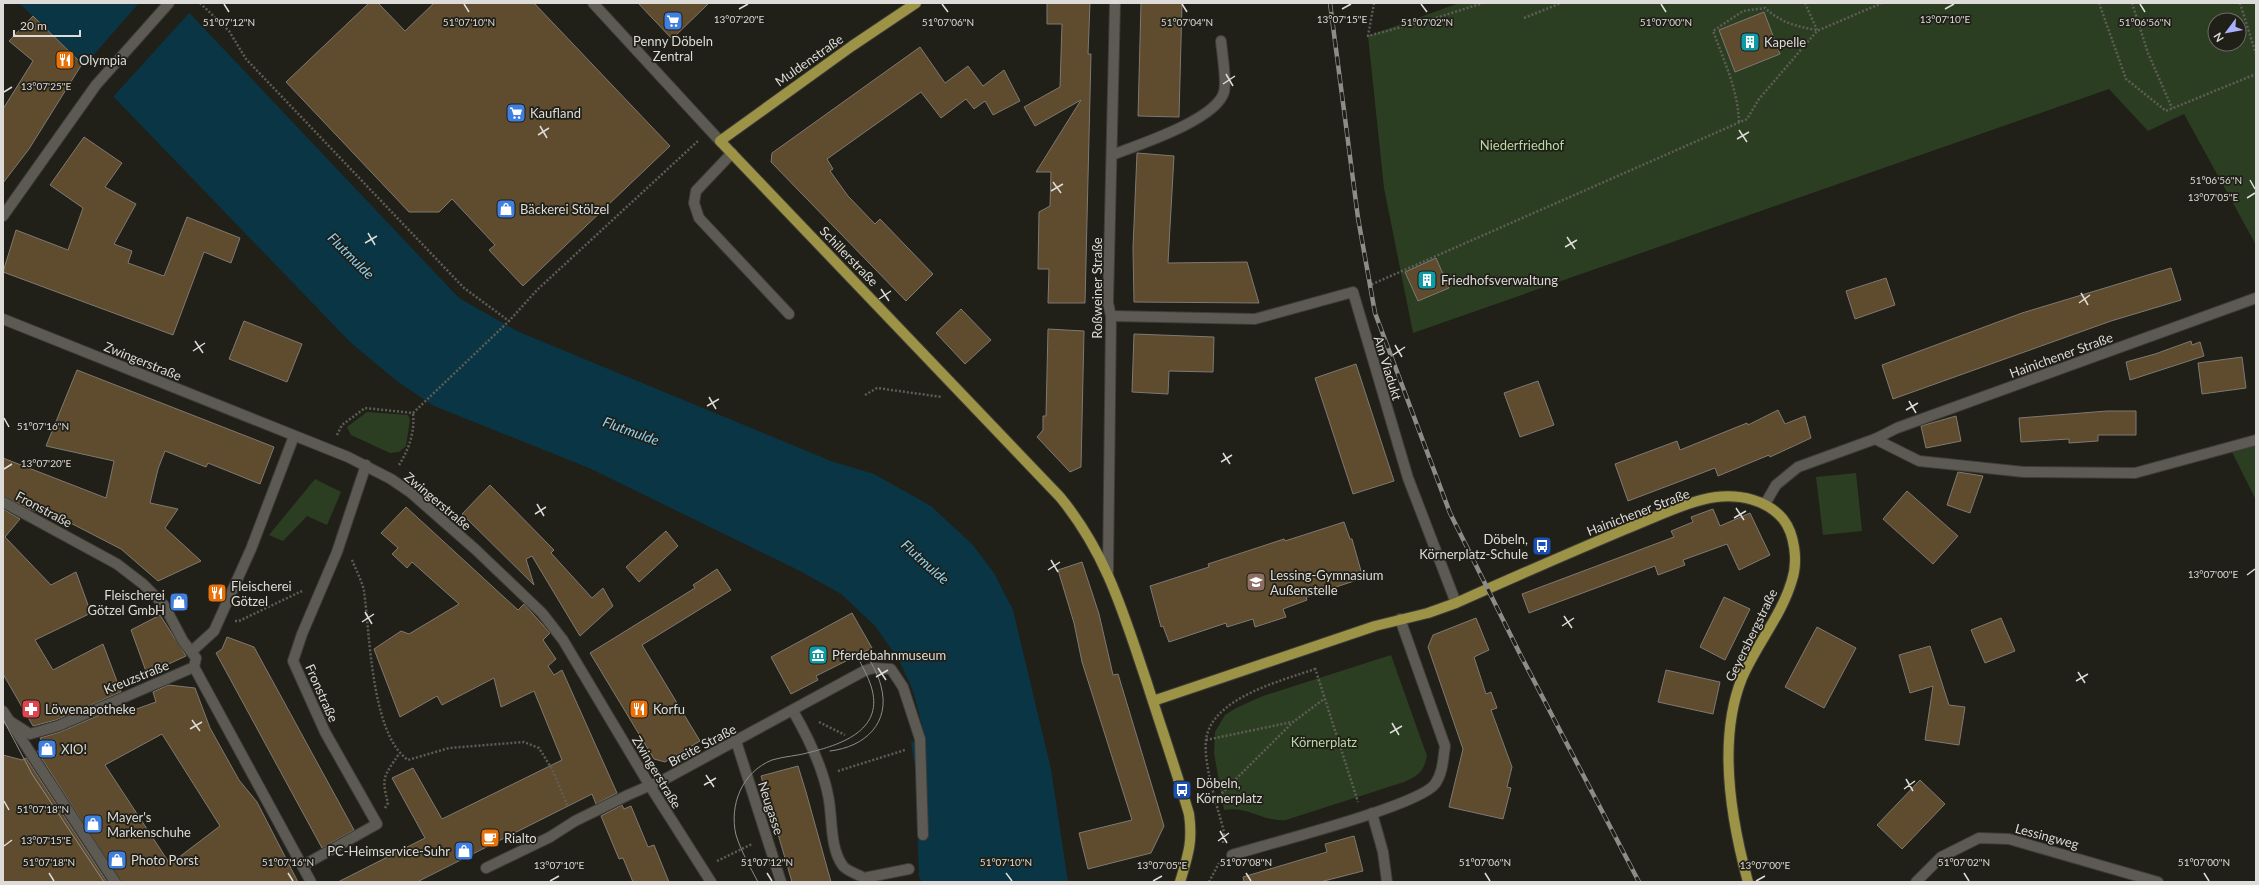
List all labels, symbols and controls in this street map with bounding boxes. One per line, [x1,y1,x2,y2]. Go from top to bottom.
supermarket icon: Penny Döbeln Zentral [662,10,684,32]
scale bar [14,12,80,38]
north arrow [2207,12,2247,52]
text: 13°07'20"E [714,13,764,25]
text: 13°07'15"E [1317,13,1367,25]
text: 13°07'10"E [1920,13,1970,25]
text: 51°07'12"N [203,16,255,28]
text: 51°07'10"N [443,16,495,28]
text: 51°07'06"N [922,16,974,28]
text: 51°07'04"N [1161,16,1213,28]
text: 51°07'02"N [1401,16,1453,28]
text: 51°07'00"N [1640,16,1692,28]
text: 51°06'56"N [2119,16,2171,28]
text: 20 m [20,18,47,33]
street label: Muldenstraße [772,31,846,89]
building icon: Kapelle [1739,31,1761,53]
text: N [2210,31,2226,45]
place label: Penny Döbeln Zentral [633,33,713,64]
place label: Kapelle [1764,34,1806,50]
restaurant icon: Olympia [54,49,76,71]
place label: Olympia [79,52,127,68]
text: 13°07'25"E [21,80,71,92]
supermarket icon: Kaufland [505,102,527,124]
place label: Kaufland [530,105,581,121]
park label: Niederfriedhof [1480,137,1565,153]
text: 51°06'56"N [2190,174,2242,186]
text: 13°07'05"E [2188,191,2238,203]
shop icon: Bäckerei Stölzel [495,198,517,220]
place label: Bäckerei Stölzel [520,201,609,217]
street label: Schillerstraße [816,223,882,289]
water label: Flutmulde [325,229,378,283]
street label: Roßweiner Straße [1089,237,1105,339]
building icon: Friedhofsverwaltung [1416,269,1438,291]
place label: Friedhofsverwaltung [1441,272,1558,288]
street label: Hainichener Straße [2007,329,2115,381]
street label: Am Viadukt [1371,334,1405,402]
street label: Zwingerstraße [102,338,184,384]
water label: Flutmulde [601,413,662,449]
text: 51°07'16"N [17,420,69,432]
text: 13°07'20"E [21,457,71,469]
street label: Zwingerstraße [401,468,475,534]
street label: Hainichener Straße [1584,485,1692,539]
street label: Fronstraße [13,487,75,531]
place label: Döbeln, Körnerplatz-Schule [1419,531,1528,562]
bus stop icon: Döbeln, Körnerplatz-Schule [1531,535,1553,557]
water label: Flutmulde [898,536,953,588]
place label: Lessing-Gymnasium Außenstelle [1270,567,1383,598]
text: 13°07'00"E [2188,568,2238,580]
school or university icon: Lessing-Gymnasium Außenstelle [1245,571,1267,593]
place label: Fleischerei Götzel [231,578,292,609]
restaurant icon: Fleischerei Götzel [206,582,228,604]
street label: Geyersbergstraße [1722,586,1780,684]
place label: Fleischerei Götzel GmbH [88,587,165,618]
shop icon: Fleischerei Götzel GmbH [168,591,190,613]
museum icon: Pferdebahnmuseum [807,644,829,666]
place label: Pferdebahnmuseum [832,647,946,663]
street label: Kreuzstraße [101,657,171,697]
street label: Fronstraße [302,662,342,725]
pharmacy icon: Löwenapotheke [20,698,42,720]
restaurant icon: Korfu [628,698,650,720]
place label: Löwenapotheke [45,701,136,717]
place label: Korfu [653,701,685,717]
street label: Breite Straße [665,720,739,770]
street label: Zwingerstraße [629,733,685,811]
park label: Körnerplatz [1291,734,1357,750]
shop icon: XIO! [36,738,58,760]
place label: XIO! [61,741,87,757]
place label: Döbeln, Körnerplatz [1196,775,1262,806]
street label: Neugasse [755,779,787,837]
bus stop icon: Döbeln, Körnerplatz [1171,779,1193,801]
text: 51°07'18"N [17,803,69,815]
place label: Mayer's Markenschuhe [107,809,191,840]
shop icon: Mayer's Markenschuhe [82,813,104,835]
street label: Lessingweg [2013,820,2081,852]
cafe icon: Rialto [479,827,501,849]
place label: Rialto [504,830,537,846]
text: 13°07'15"E [21,834,71,846]
shop icon: PC-Heimservice-Suhr [453,840,475,862]
place label: PC-Heimservice-Suhr [327,843,450,859]
shop icon: Photo Porst [106,849,128,871]
place label: Photo Porst [131,852,199,868]
text: 51°07'18"N [23,856,75,868]
text: 51°07'16"N [262,856,314,868]
text: 51°07'12"N [741,856,793,868]
text: 51°07'10"N [980,856,1032,868]
text: 51°07'08"N [1220,856,1272,868]
text: 51°07'06"N [1459,856,1511,868]
text: 51°07'02"N [1938,856,1990,868]
text: 51°07'00"N [2178,856,2230,868]
text: 13°07'10"E [534,859,584,871]
text: 13°07'05"E [1137,859,1187,871]
text: 13°07'00"E [1740,859,1790,871]

